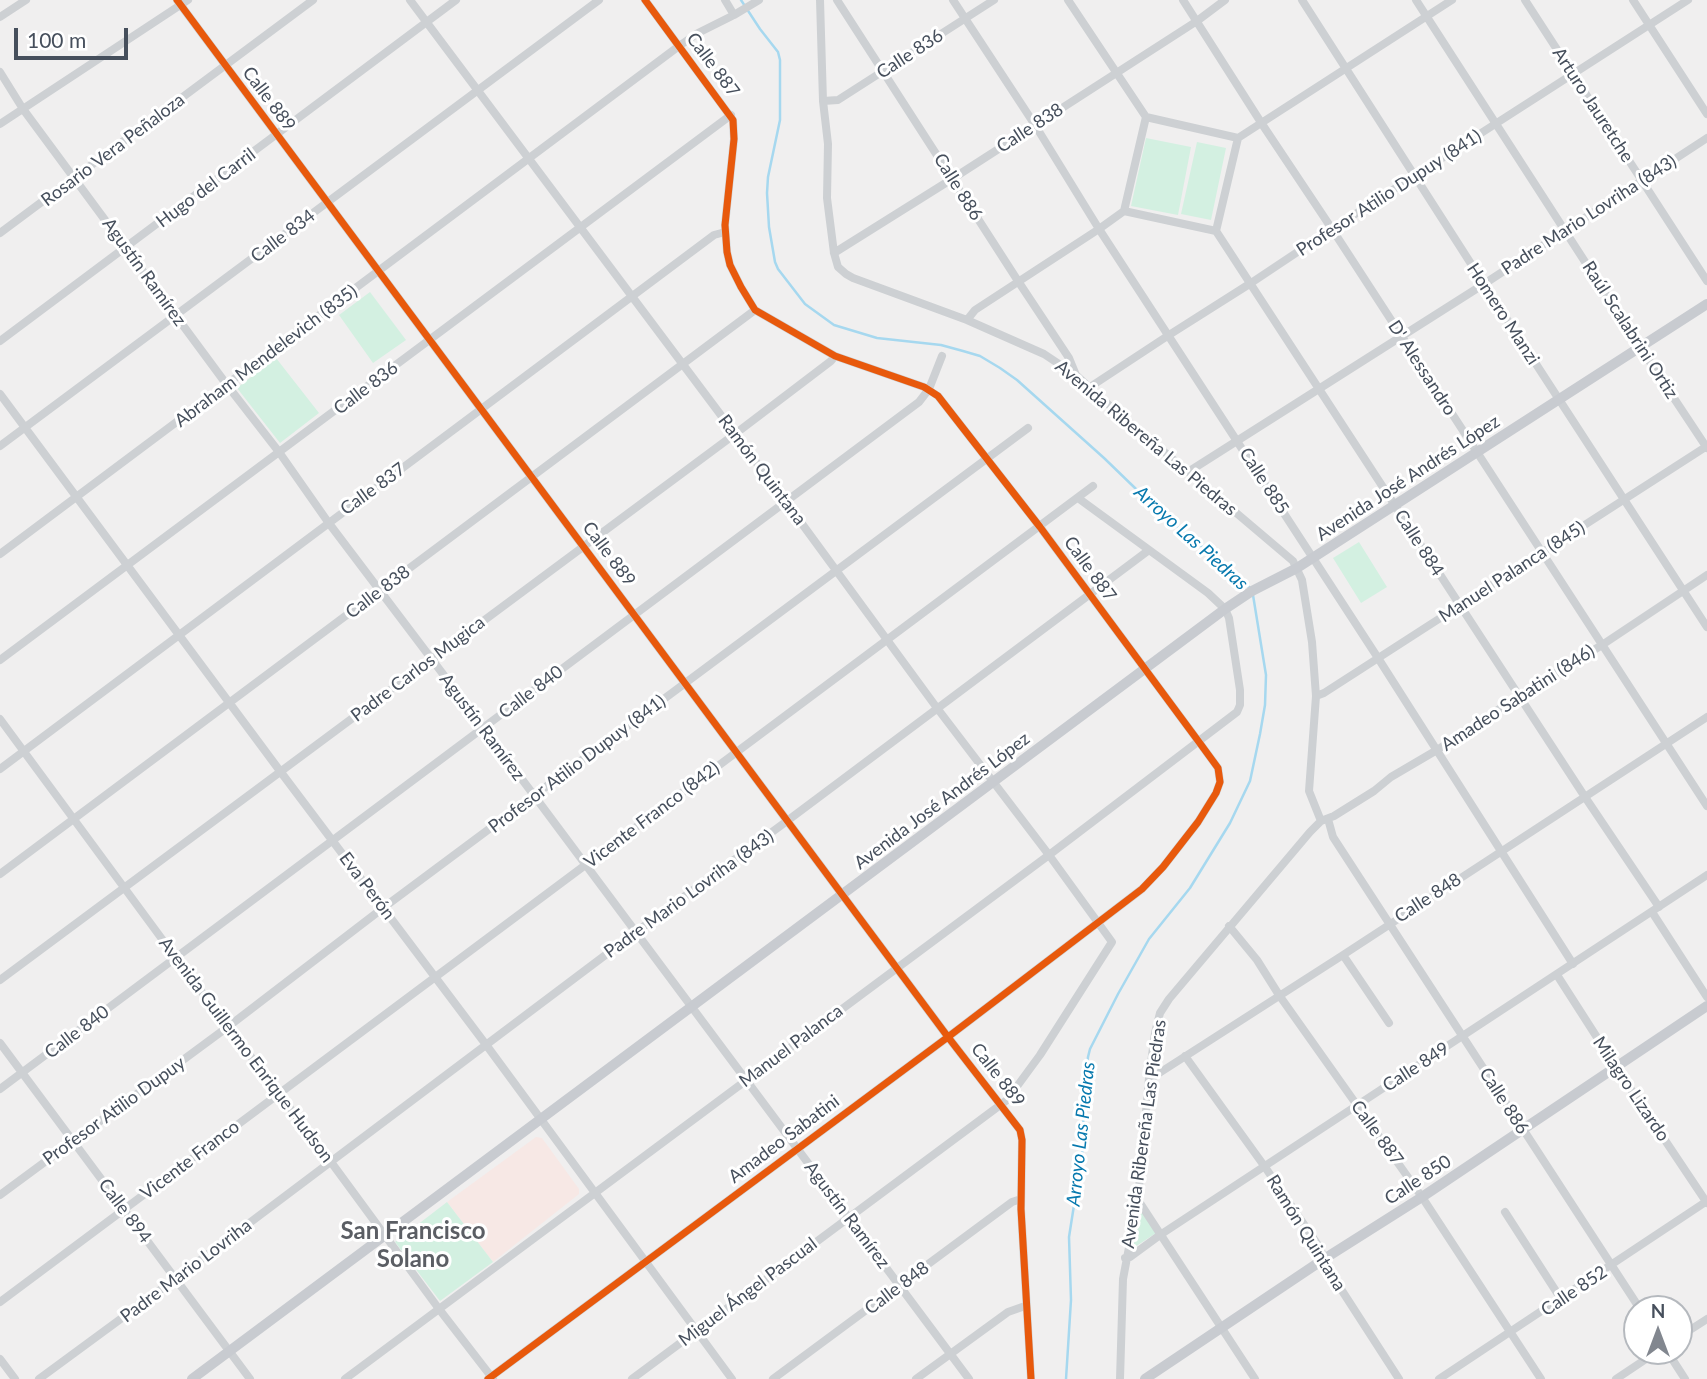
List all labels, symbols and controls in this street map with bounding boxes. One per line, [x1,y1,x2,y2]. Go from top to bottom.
scale bar [18,14,131,58]
street label: Calle 836 [873,25,947,83]
text: 100 m [27,27,86,52]
street label: Calle 887 [682,29,744,101]
street label: Arturo Jauretche [1548,44,1638,166]
street label: Calle 889 [238,63,300,135]
street label: Rosario Vera Peñaloza [37,89,189,211]
street label: Calle 838 [993,99,1067,157]
street label: Profesor Atilio Dupuy (841) [1292,125,1486,261]
street label: Hugo del Carril [152,144,260,232]
street label: Calle 886 [929,150,987,224]
street label: Padre Mario Lovriha (843) [1498,150,1680,280]
street label: Calle 834 [247,205,319,267]
street label: Agustín Ramírez [98,214,190,330]
street label: Raúl Scalabrini Ortiz [1578,257,1682,403]
street label: Homero Manzi [1462,259,1544,369]
street label: Abraham Mendelevich (835) [170,280,362,432]
street label: D' Alessandro [1383,316,1461,420]
street label: Avenida Ribereña Las Piedras [1051,356,1241,520]
street label: Calle 836 [330,357,402,419]
street label: Ramón Quintana [713,411,811,529]
street label: Avenida José Andrés López [1312,411,1504,545]
street label: Calle 885 [1235,444,1293,518]
street label: Calle 837 [336,458,410,520]
water label: Arroyo Las Piedras [1129,481,1253,595]
street label: Calle 884 [1390,506,1448,580]
street label: Manuel Palanca (845) [1435,517,1589,627]
street label: Calle 889 [578,518,640,590]
street label: Calle 887 [1059,532,1121,606]
street label: Calle 838 [342,561,414,623]
street label: Padre Carlos Mugica [347,612,489,726]
street label: Amadeo Sabatini (846) [1437,640,1599,756]
street label: Calle 840 [495,661,567,723]
street label: Agustín Ramírez [435,669,529,785]
street label: Profesor Atilio Dupuy (841) [484,690,670,838]
street label: Avenida José Andrés López [850,728,1034,874]
street label: Vicente Franco (842) [580,757,724,873]
street label: Padre Mario Lovriha (843) [600,825,778,963]
street label: Eva Perón [335,848,399,924]
street label: Calle 848 [1391,869,1465,927]
street label: Avenida Guillermo Enrique Hudson [154,933,338,1167]
street label: Manuel Palanca [735,1000,847,1092]
street label: Calle 840 [41,1001,113,1063]
street label: Avenida Ribereña Las Piedras [1117,1018,1171,1250]
street label: Milagro Lizardo [1588,1033,1674,1145]
street label: Calle 849 [1379,1038,1453,1096]
street label: Calle 889 [966,1039,1030,1111]
street label: Profesor Atilio Dupuy [39,1052,189,1170]
water label: Arroyo Las Piedras [1062,1061,1100,1207]
street label: Calle 886 [1475,1064,1533,1138]
street label: Amadeo Sabatini [724,1090,844,1188]
street label: Calle 887 [1346,1096,1408,1170]
street label: Vicente Franco [136,1116,244,1204]
street label: Calle 850 [1381,1151,1455,1209]
street label: Agustín Ramírez [800,1157,894,1273]
street label: Ramón Quintana [1262,1171,1350,1295]
street label: Calle 894 [94,1175,156,1247]
street label: Padre Mario Lovriha [116,1215,256,1327]
district label: San Francisco Solano [340,1217,486,1273]
street label: Miguel Ángel Pascual [675,1233,821,1351]
street label: Calle 848 [861,1257,933,1319]
street label: Calle 852 [1537,1261,1611,1321]
north arrow [1623,1295,1693,1365]
text: N [1651,1299,1665,1322]

